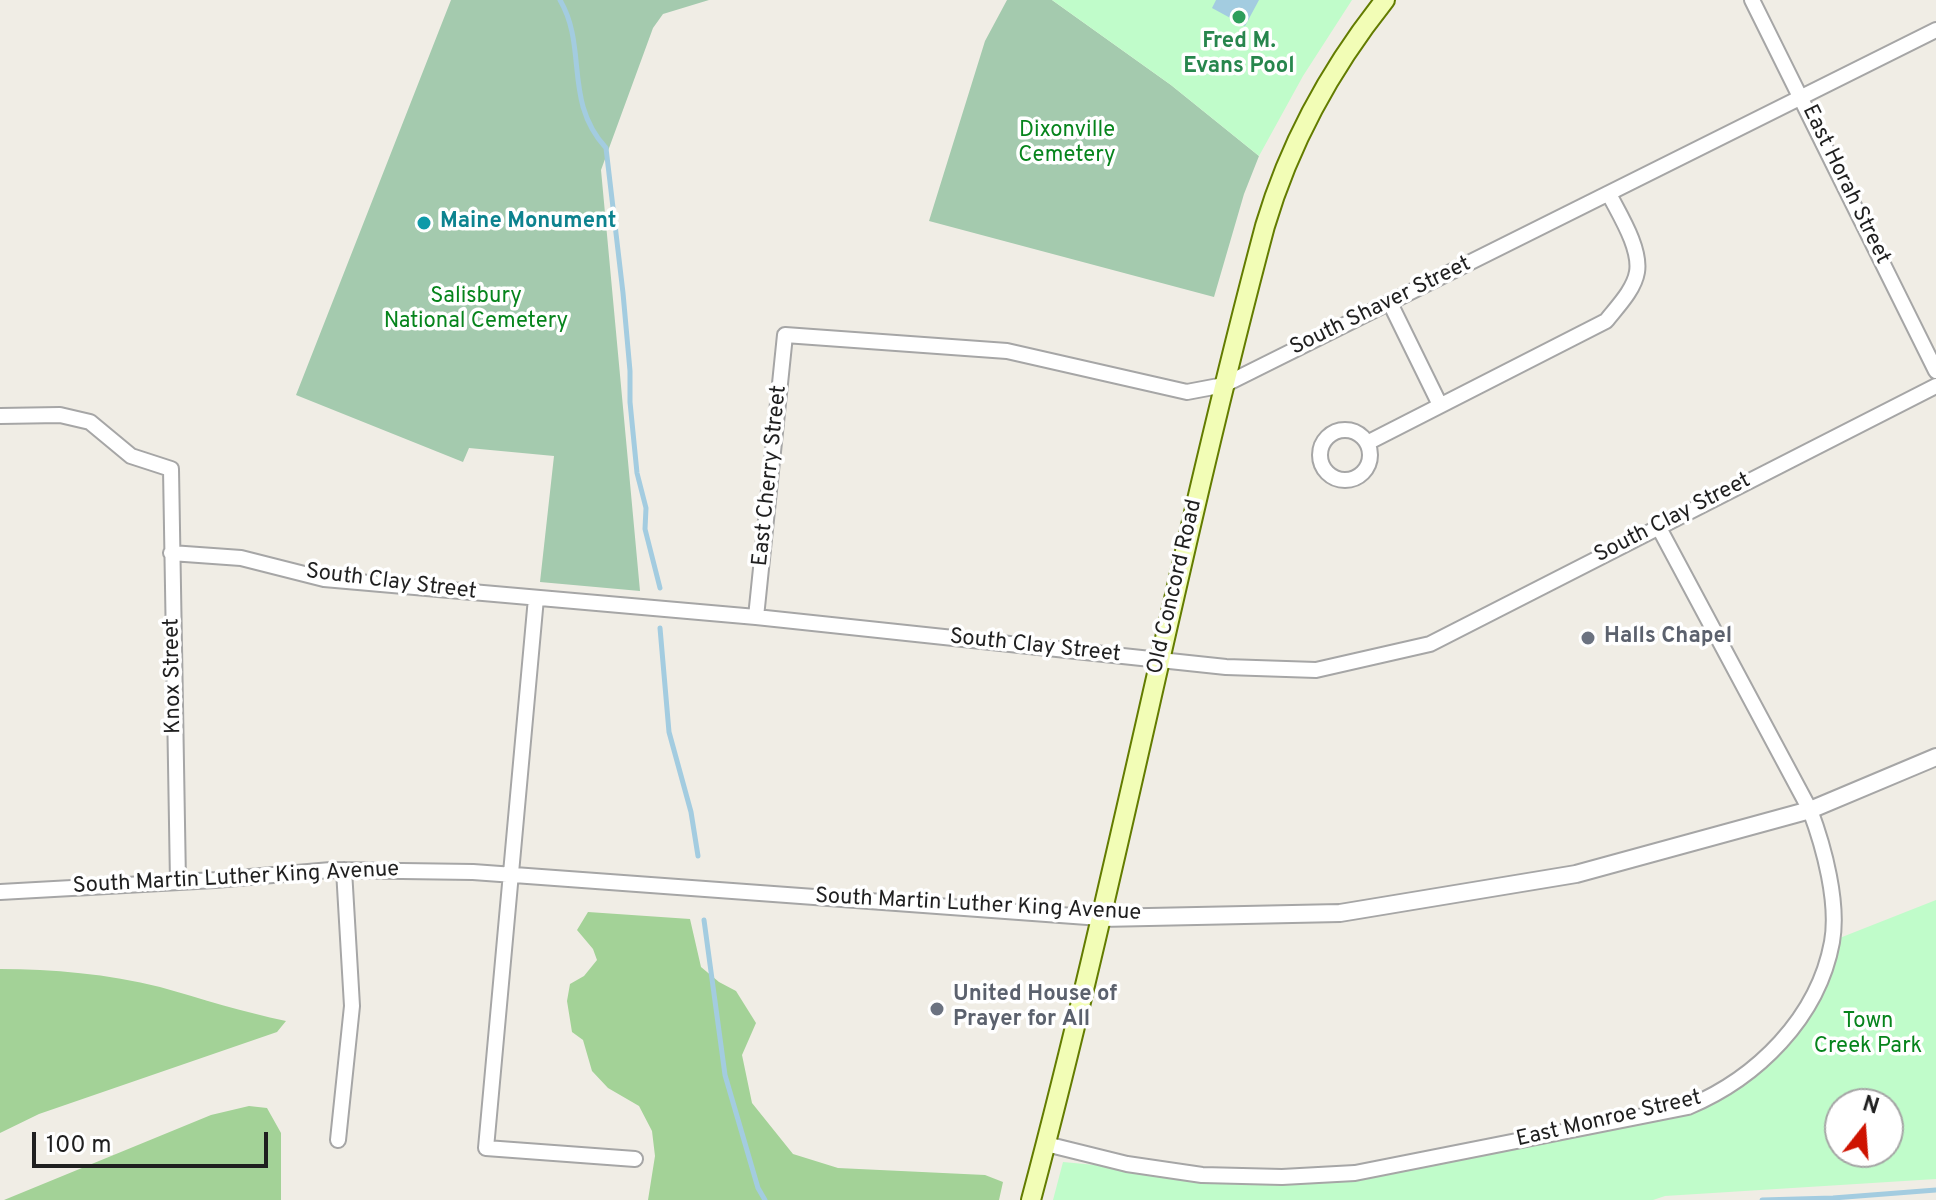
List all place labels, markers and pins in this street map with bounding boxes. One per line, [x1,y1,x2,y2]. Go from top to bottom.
marker: Fred M. Evans Pool [1230,8,1248,26]
place label: Fred M. Evans Pool [1183,30,1295,82]
place label: Maine Monument [440,210,616,236]
marker: Maine Monument [415,214,433,232]
place label: Halls Chapel [1604,625,1732,651]
marker: Halls Chapel [1579,629,1597,647]
place label: United House of Prayer for All [953,983,1117,1034]
marker: United House of Prayer for All [928,1000,946,1018]

